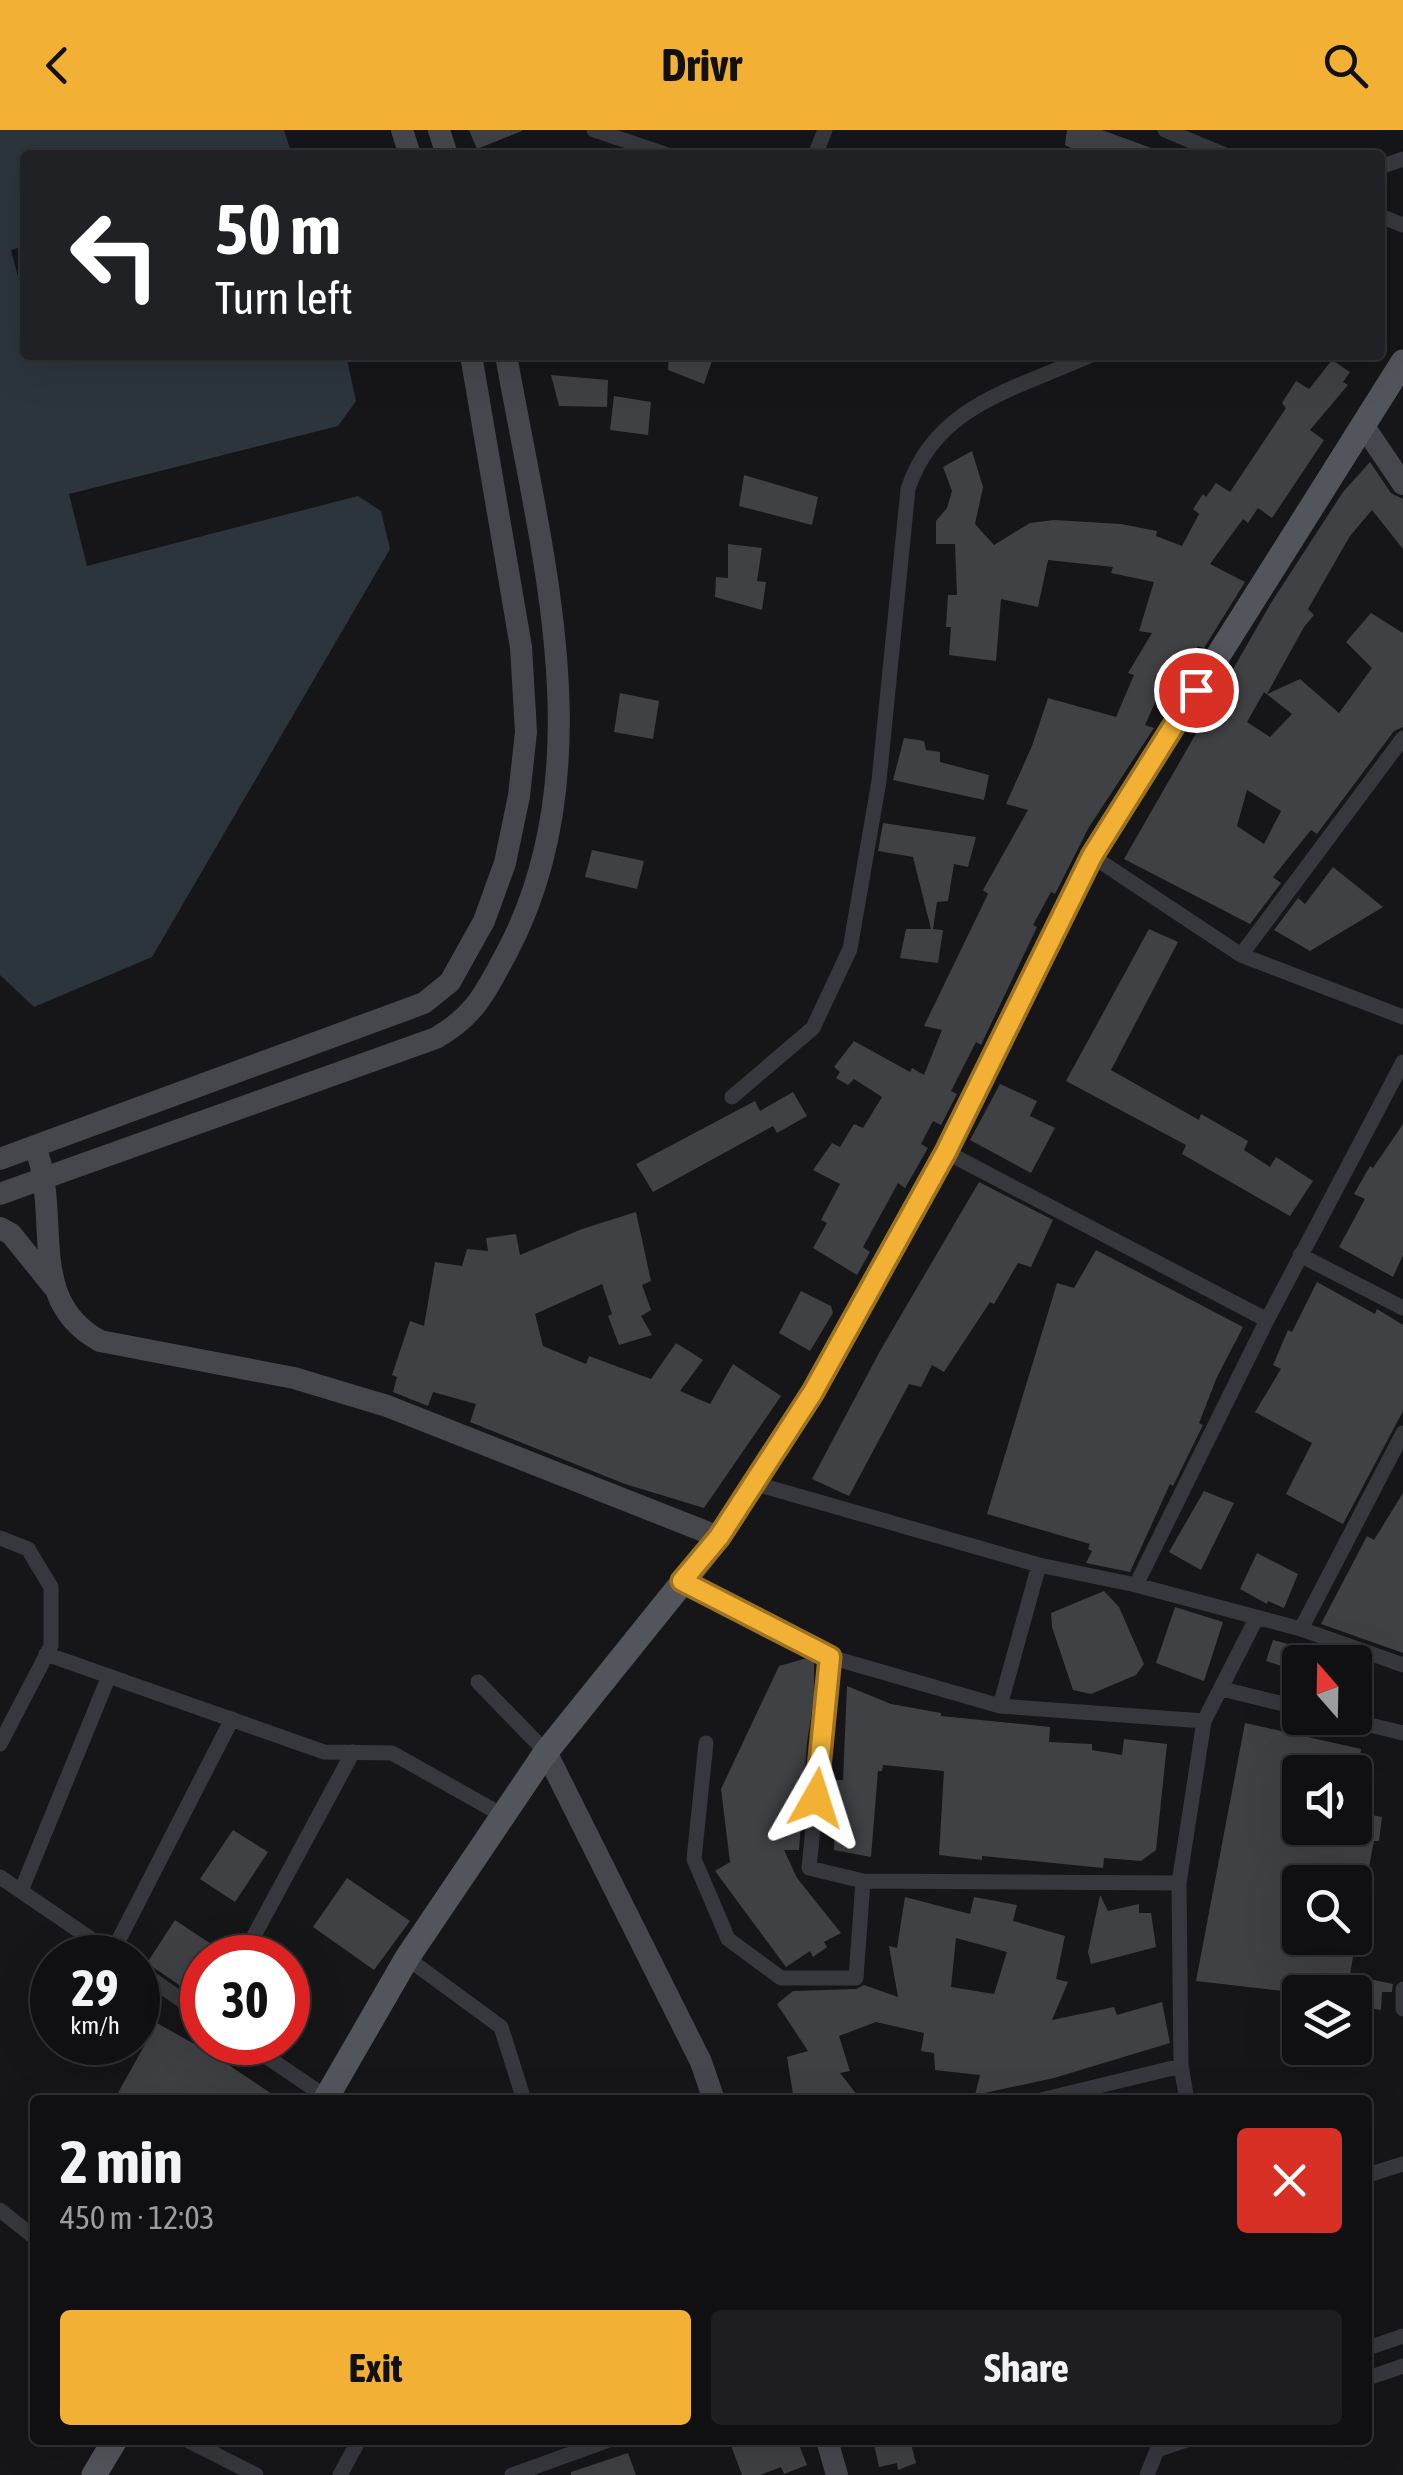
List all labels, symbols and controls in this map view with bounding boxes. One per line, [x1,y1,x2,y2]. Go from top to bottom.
icon: back [30,38,85,93]
icon: search [1318,38,1373,93]
text: Drivr [661,39,742,91]
text: 50 m [215,189,341,269]
icon: left [50,190,180,320]
text: Turn left [215,272,353,324]
pin [1154,648,1239,733]
icon: arrive [1169,663,1224,718]
north arrow [1282,1645,1372,1735]
map controls [1282,1645,1372,2065]
position arrow [764,1746,868,1850]
button: sound [1282,1755,1372,1845]
button: search [1282,1865,1372,1955]
speed limit sign: 30 [180,1935,310,2065]
text: 29 [71,1959,118,2017]
button: layers [1282,1975,1372,2065]
text: km/h [70,2011,120,2039]
text: 2 min [60,2127,183,2196]
button: close [1237,2128,1342,2233]
text: 450 m · 12:03 [60,2199,215,2236]
button: Exit [60,2310,691,2425]
button: Share [711,2310,1342,2425]

